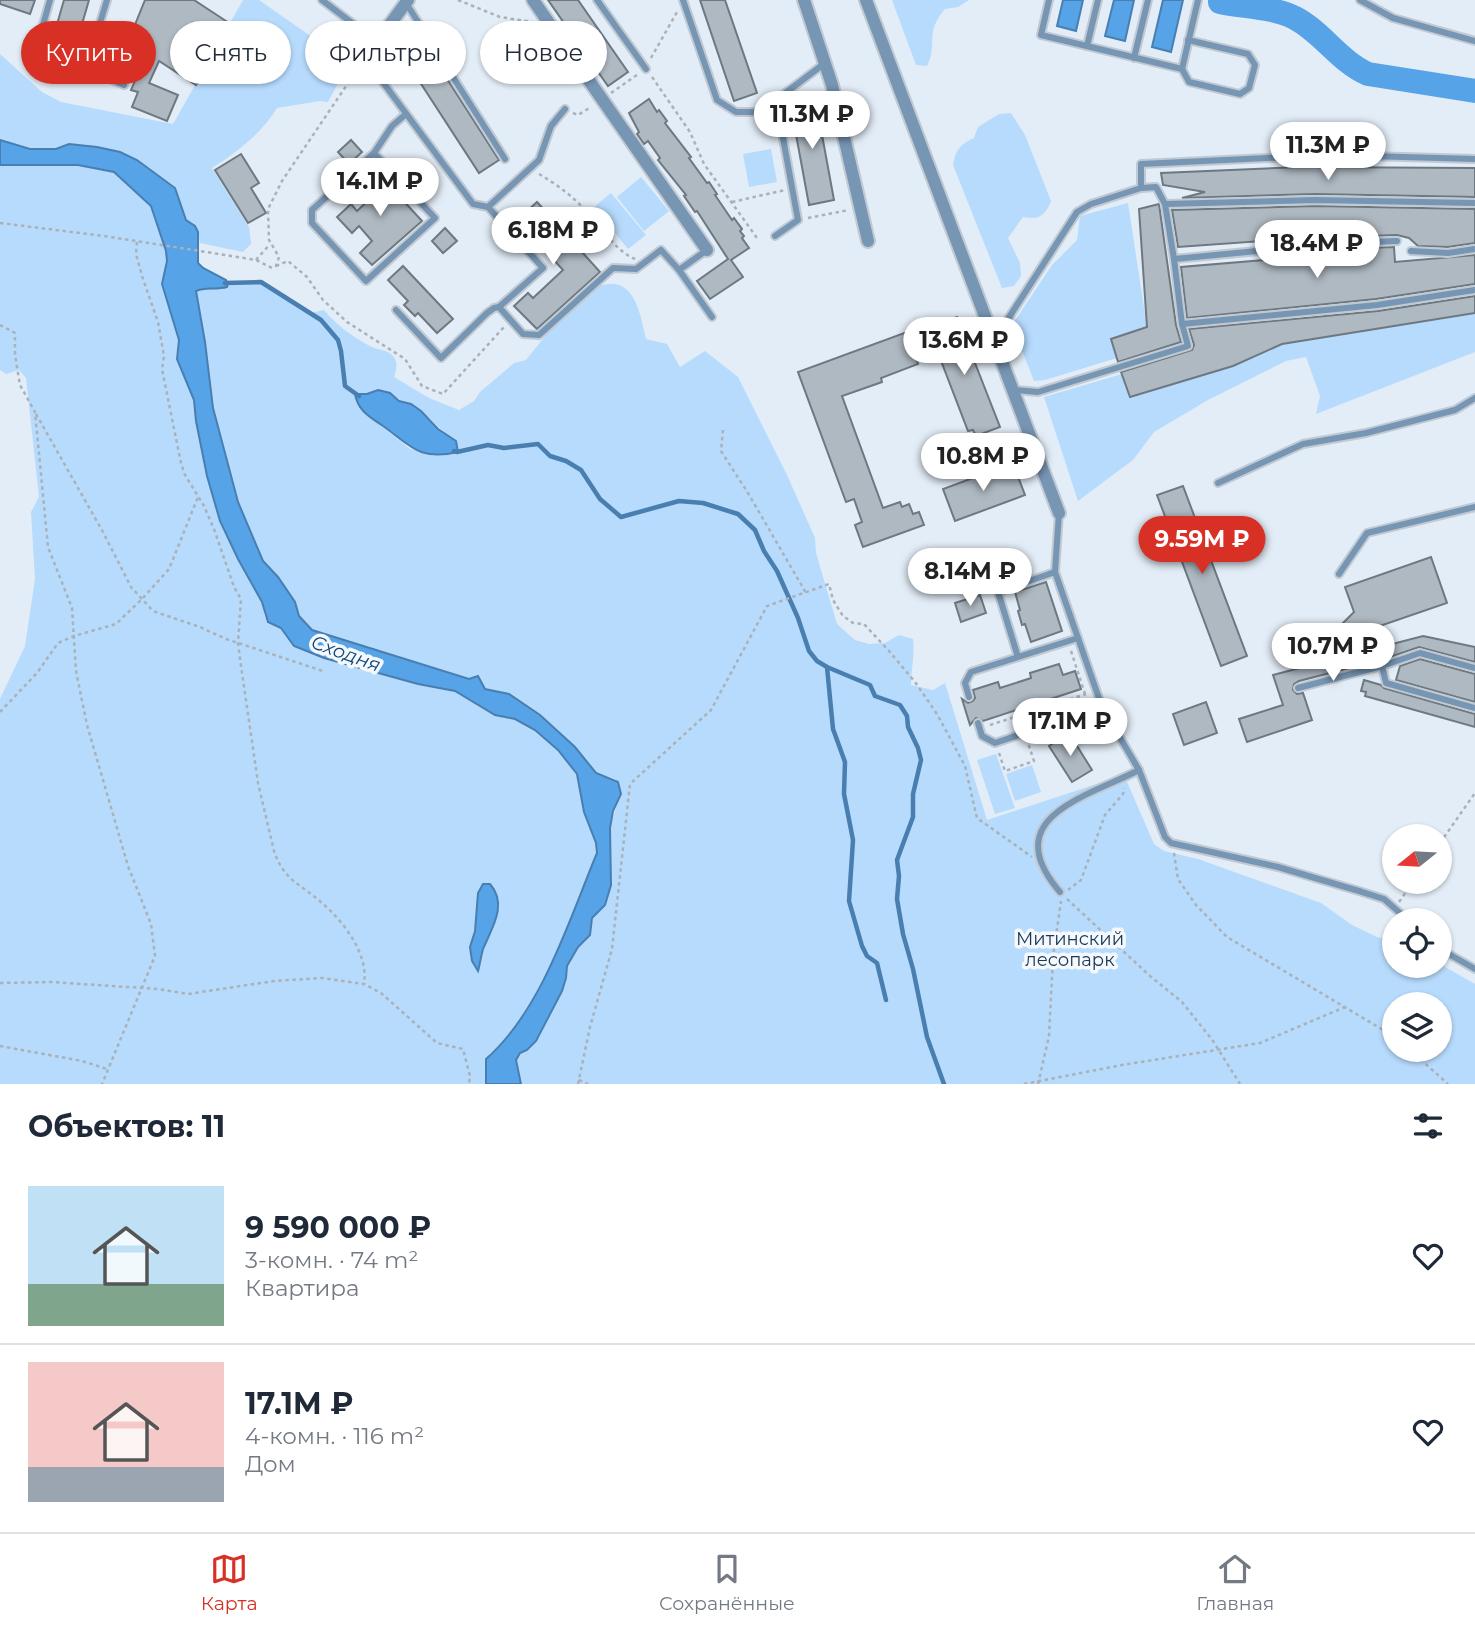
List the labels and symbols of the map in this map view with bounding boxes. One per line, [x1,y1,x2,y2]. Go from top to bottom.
pin: 11.3M ₽ [747,92,877,151]
pin: 11.3M ₽ [1263,122,1393,182]
pin: 14.1M ₽ [315,158,445,218]
pin: 6.18M ₽ [488,208,618,267]
pin: 18.4M ₽ [1252,220,1382,280]
pin: 13.6M ₽ [899,318,1029,377]
pin: 10.8M ₽ [918,434,1048,493]
pin: 9.59M ₽ [1137,516,1267,576]
pin: 8.14M ₽ [905,548,1035,608]
pin: 10.7M ₽ [1268,624,1398,683]
water label: Сходня [308,630,384,677]
pin: 17.1M ₽ [1005,698,1135,758]
north arrow [1382,824,1452,894]
park label: Митинский лесопарк [1016,928,1124,971]

